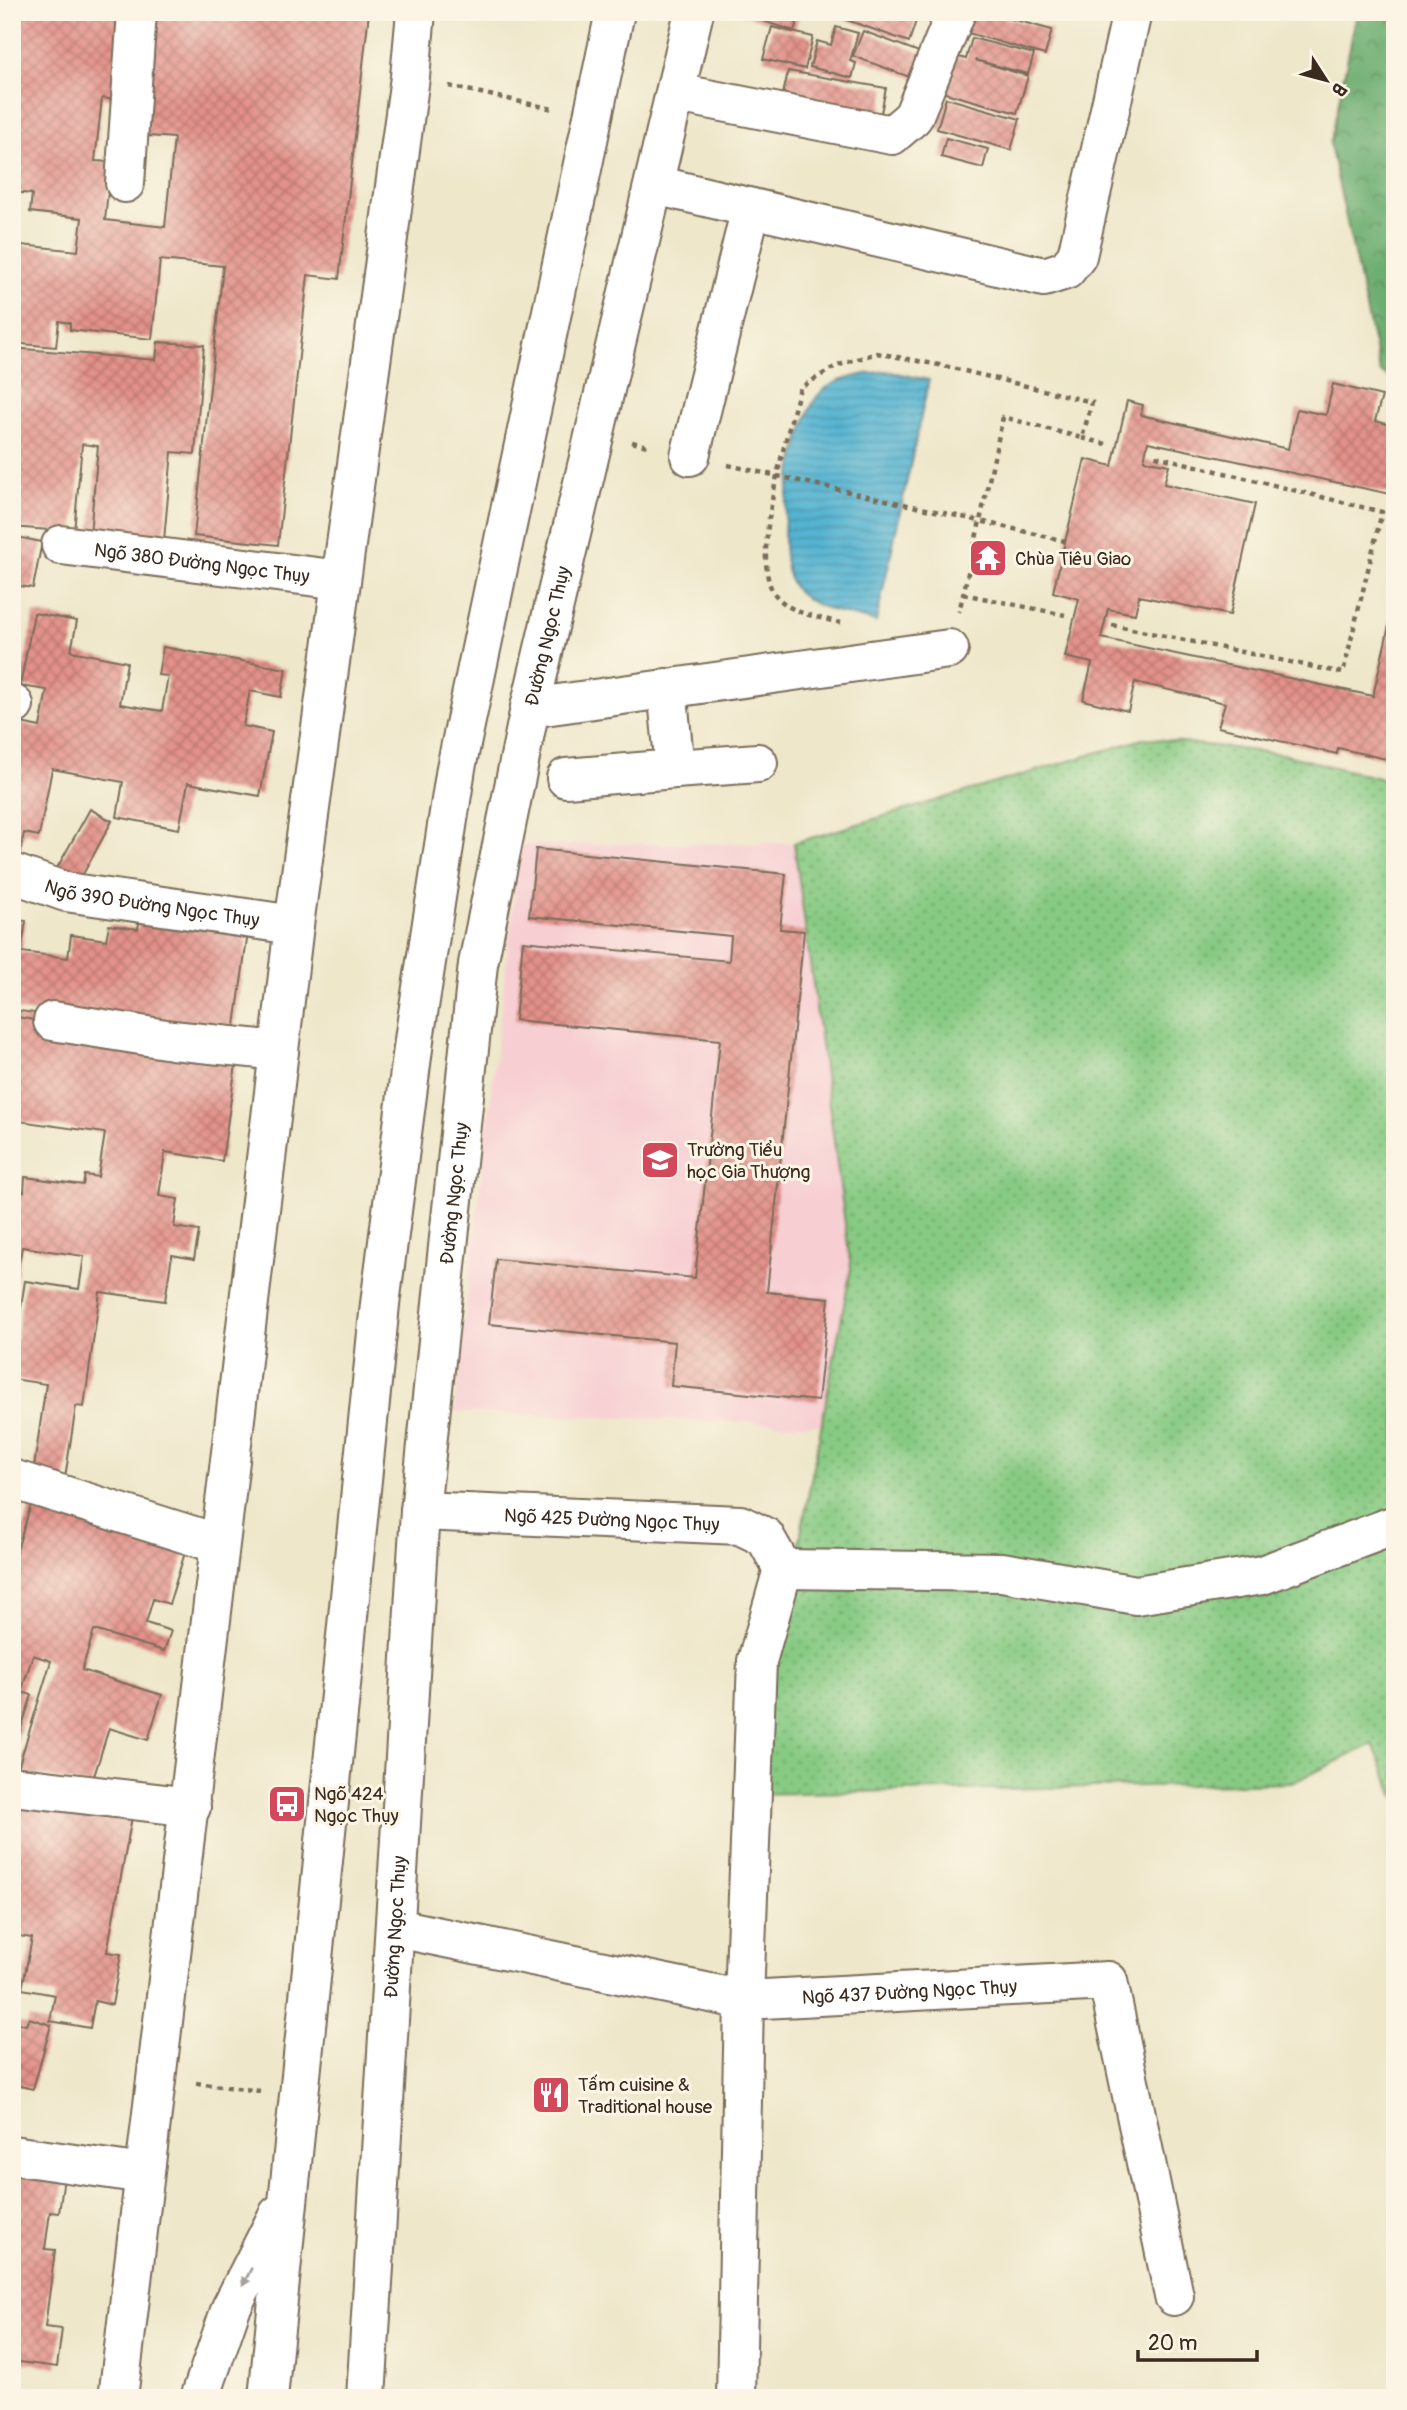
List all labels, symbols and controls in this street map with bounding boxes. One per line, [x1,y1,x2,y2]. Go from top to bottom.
north arrow [1292,46,1362,116]
text: B [1326,78,1352,101]
temple icon: Chùa Tiêu Giao [967,537,1009,579]
street label: Ngõ 380 Đường Ngọc Thụy [93,538,311,589]
place label: Chùa Tiêu Giao [1015,547,1131,571]
street label: Đường Ngọc Thụy [520,564,576,708]
street label: Ngõ 390 Đường Ngọc Thụy [41,874,261,933]
street label: Đường Ngọc Thụy [435,1121,474,1266]
place label: Trường Tiểu học Gia Thượng [687,1138,810,1184]
school or university icon: Trường Tiểu học Gia Thượng [639,1139,681,1181]
street label: Ngõ 425 Đường Ngọc Thụy [504,1504,720,1537]
place label: Ngõ 424 Ngọc Thụy [314,1782,399,1828]
bus stop icon: Ngõ 424 Ngọc Thụy [266,1783,308,1825]
street label: Đường Ngọc Thụy [379,1855,412,1999]
street label: Ngõ 437 Đường Ngọc Thụy [801,1975,1018,2010]
place label: Tấm cuisine & Traditional house [578,2073,713,2119]
restaurant icon: Tấm cuisine & Traditional house [530,2074,572,2116]
one-way arrow [241,2267,252,2287]
scale bar [1138,2319,1256,2363]
text: 20 m [1148,2330,1197,2357]

